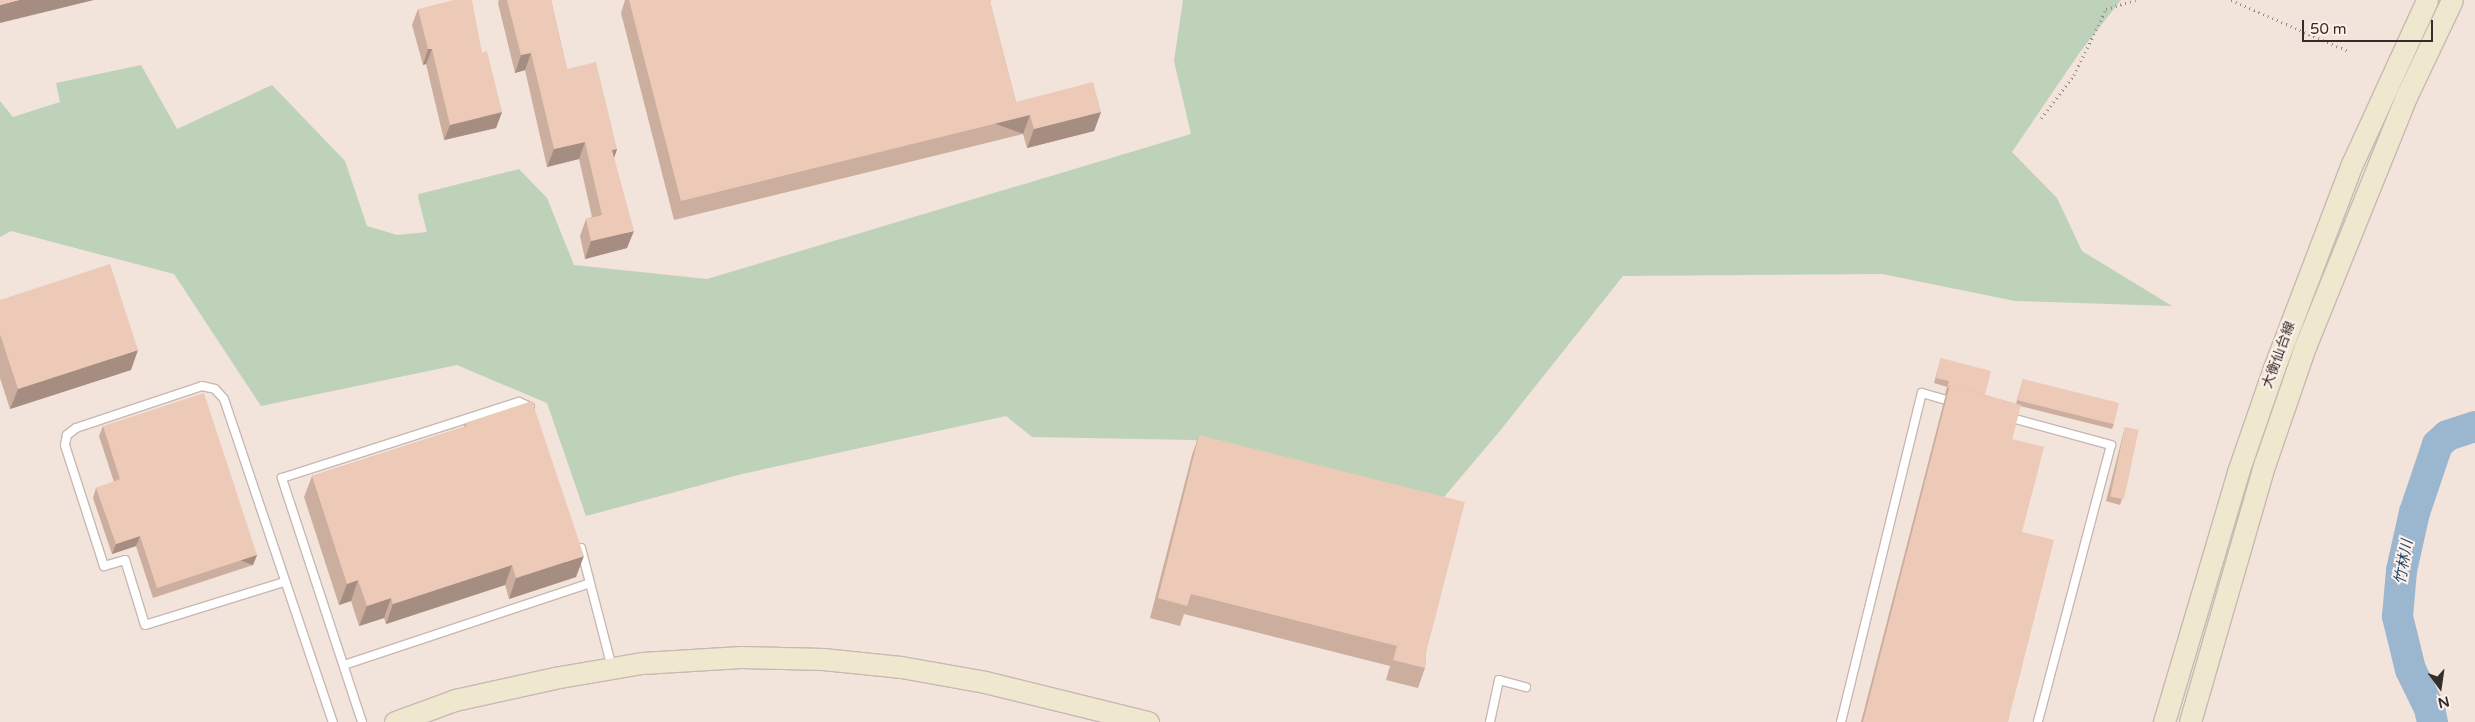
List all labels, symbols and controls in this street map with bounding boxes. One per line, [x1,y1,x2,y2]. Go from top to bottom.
scale bar [2305,10,2436,42]
text: 50 m [2310,20,2347,38]
street label: 大衡仙台線 [2259,319,2299,391]
water label: 竹林川 [2391,538,2417,586]
north arrow [2415,662,2465,712]
text: N [2436,692,2451,712]

